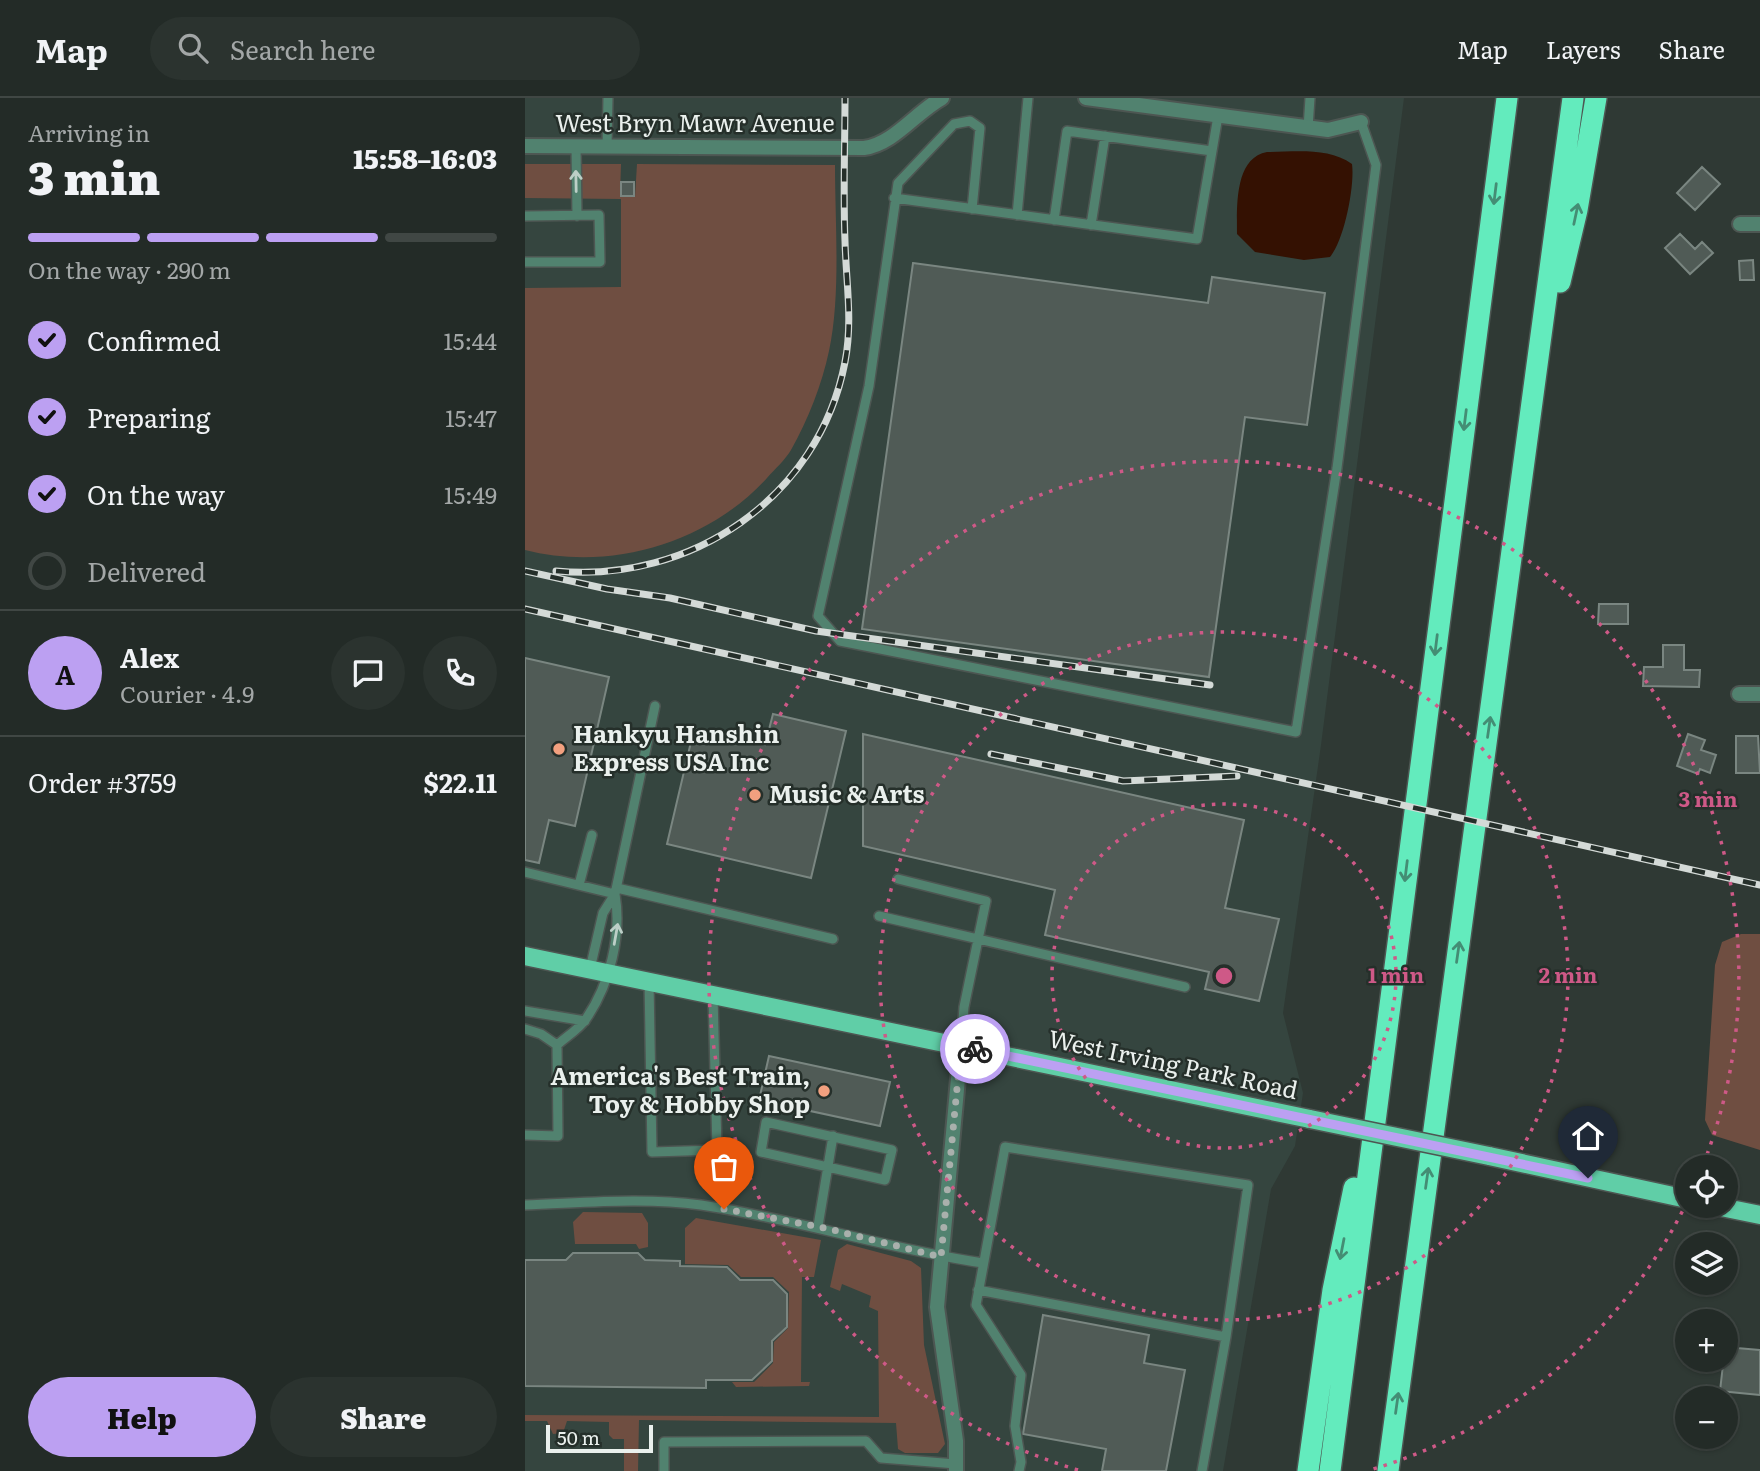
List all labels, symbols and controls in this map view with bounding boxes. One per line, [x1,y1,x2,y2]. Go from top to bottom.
search box [150,17,640,80]
text: Map [35,24,108,73]
icon: search [174,29,212,67]
text: Search here [230,29,376,68]
text: Map [1457,31,1508,66]
text: Layers [1546,31,1620,66]
text: Share [1658,31,1725,66]
street label: West Bryn Mawr Avenue [555,104,835,139]
text: Arriving in [28,115,150,149]
text: 15:58–16:03 [353,138,497,177]
text: 3 min [28,141,160,209]
one-way arrow [570,170,583,193]
one-way arrow [1488,182,1501,205]
one-way arrow [1570,203,1583,226]
text: On the way · 290 m [28,252,231,286]
text: Confirmed [87,320,221,359]
icon: check [28,321,66,359]
text: 15:44 [443,323,497,357]
text: Preparing [87,397,210,436]
icon: check [28,398,66,436]
text: 15:47 [445,400,497,434]
one-way arrow [1459,408,1472,431]
text: On the way [87,474,225,513]
icon: check [28,475,66,513]
text: 15:49 [444,477,497,511]
text: Delivered [87,551,206,590]
one-way arrow [1429,634,1442,656]
button: chat [331,636,405,710]
button: phone [423,636,497,710]
text: Alex [120,637,179,676]
text: A [55,654,75,693]
text: Courier · 4.9 [120,676,254,710]
place label: Hankyu Hanshin Express USA Inc [573,715,780,778]
one-way arrow [1482,716,1495,739]
marker: Hankyu Hanshin Express USA Inc [551,741,567,757]
text: Order #3759 [28,762,176,801]
text: $22.11 [424,762,497,801]
place label: Music & Arts [769,775,924,810]
text: 3 min [1678,782,1738,813]
marker: Music & Arts [747,787,763,803]
one-way arrow [1400,859,1413,882]
one-way arrow [610,923,623,945]
one-way arrow [1452,942,1465,964]
text: 1 min [1368,958,1424,989]
text: 2 min [1539,958,1598,989]
centre of rings [1212,964,1236,988]
courier [940,1014,1010,1084]
street label: West Irving Park Road [1045,1019,1302,1106]
icon: bike [956,1030,994,1068]
place label: America's Best Train, Toy & Hobby Shop [551,1057,810,1120]
marker: America's Best Train, Toy & Hobby Shop [816,1083,832,1099]
pin [1558,1106,1618,1178]
icon: home [1569,1117,1607,1155]
pin [694,1137,754,1209]
icon: bag [705,1148,743,1186]
map controls [1675,1155,1738,1449]
button: locate [1675,1155,1738,1218]
one-way arrow [1421,1167,1434,1190]
button: layers [1675,1232,1738,1295]
one-way arrow [1334,1237,1348,1260]
button: + [1675,1309,1738,1372]
button: Help [28,1377,256,1457]
button: Share [270,1377,497,1457]
button: − [1675,1386,1738,1449]
one-way arrow [1391,1393,1404,1415]
scale bar [546,1422,653,1454]
text: 50 m [557,1423,600,1451]

